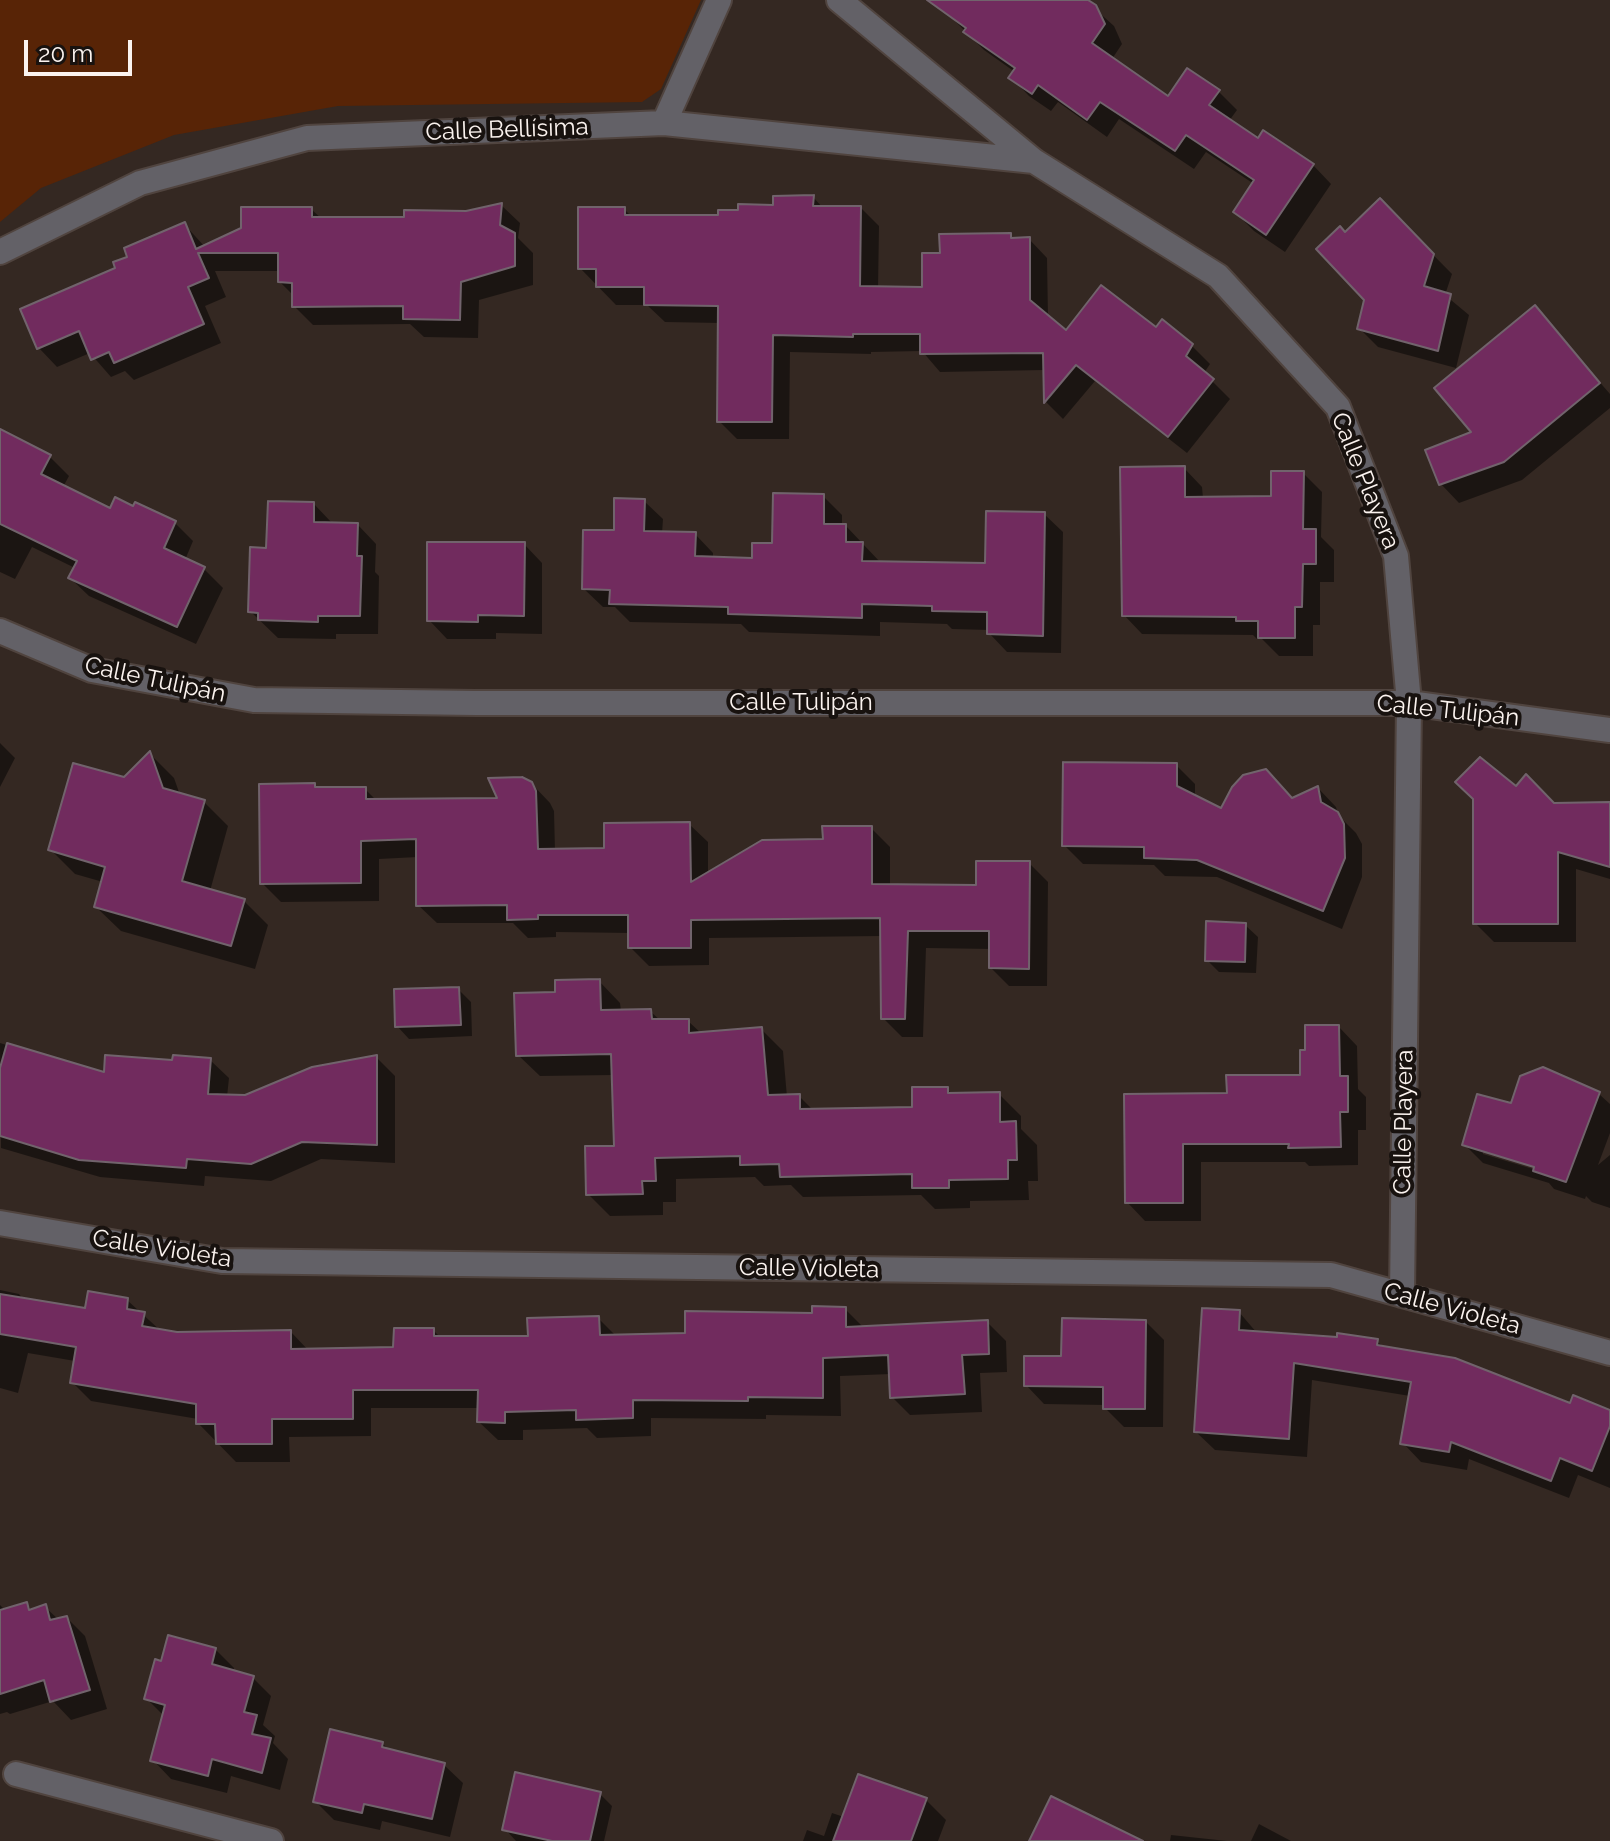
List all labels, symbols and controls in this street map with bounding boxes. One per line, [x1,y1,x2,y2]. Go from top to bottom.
scale bar [28,24,136,74]
text: 20 m [38,39,93,68]
street label: Calle Bellísima [425,113,589,147]
street label: Calle Playera [1324,408,1406,554]
street label: Calle Tulipán [82,651,228,709]
street label: Calle Tulipán [729,689,873,717]
street label: Calle Tulipán [1375,689,1521,733]
street label: Calle Playera [1388,1049,1420,1195]
street label: Calle Violeta [90,1224,234,1274]
street label: Calle Violeta [739,1253,879,1285]
street label: Calle Violeta [1381,1277,1523,1341]

